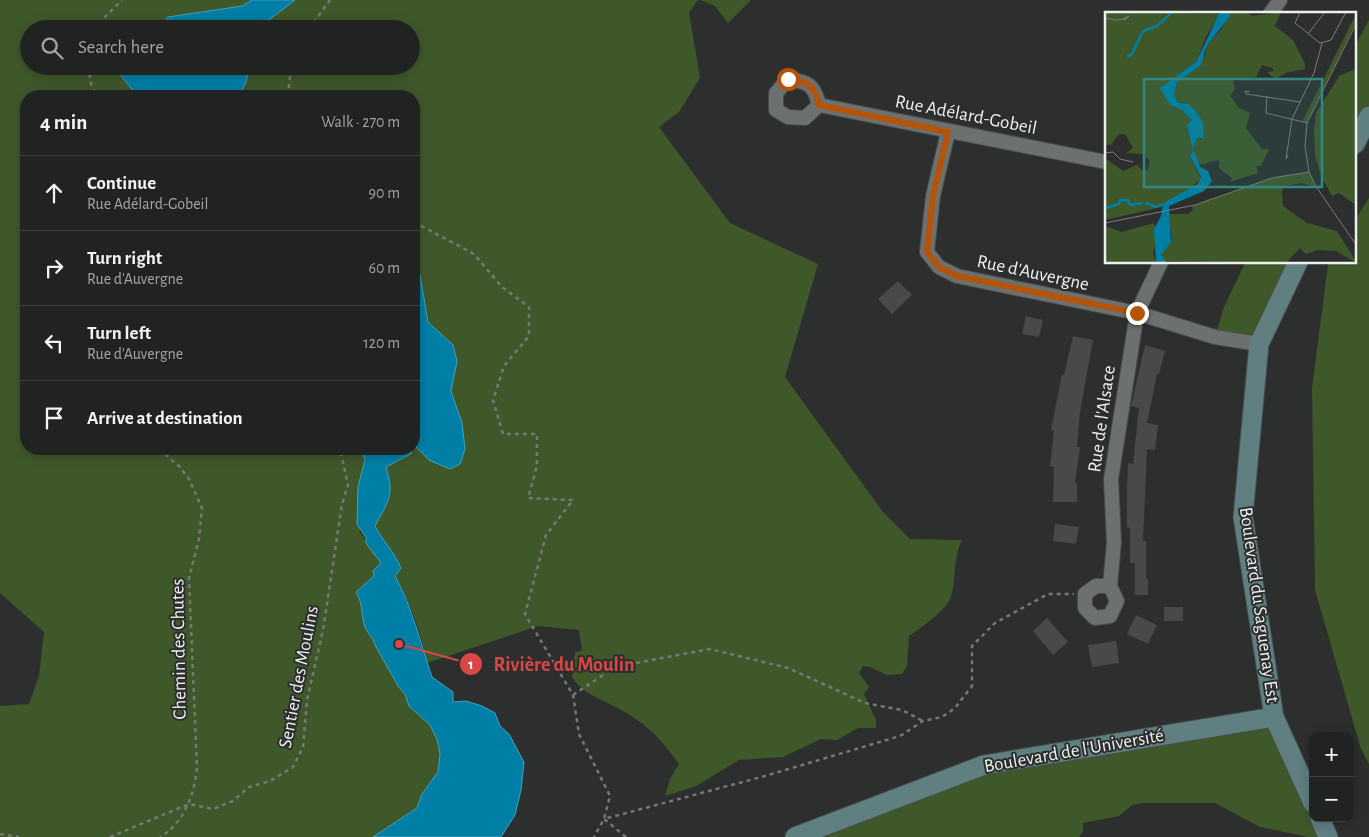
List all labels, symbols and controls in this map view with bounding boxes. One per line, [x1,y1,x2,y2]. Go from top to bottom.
inset map [1105,12,1356,264]
search box [20,20,420,75]
icon: search [38,34,66,62]
text: Search here [78,38,164,57]
route start [777,68,800,91]
street label: Rue Adélard-Gobeil [893,92,1039,138]
text: 4 min [40,112,87,133]
text: Walk · 270 m [321,114,400,130]
text: Continue [87,174,156,193]
icon: ahead [40,179,68,207]
text: 90 m [369,185,400,201]
text: Rue Adélard-Gobeil [87,196,208,212]
text: Turn right [87,249,162,268]
street label: Rue d'Auvergne [975,252,1091,294]
icon: right [40,254,68,282]
text: 60 m [369,260,400,276]
text: Rue d'Auvergne [87,271,183,287]
route end [1126,302,1149,325]
text: Turn left [87,324,151,343]
icon: left [40,329,68,357]
text: 120 m [363,335,400,351]
text: Rue d'Auvergne [87,346,183,362]
street label: Rue de l'Alsace [1085,364,1119,474]
icon: arrive [40,404,68,432]
text: Arrive at destination [87,409,243,428]
street label: Boulevard du Saguenay Est [1236,506,1282,704]
street label: Chemin des Chutes [168,578,190,720]
street label: Sentier des Moulins [276,604,322,750]
callout: Rivière du Moulin [458,647,644,682]
text: Rivière du Moulin [494,655,634,675]
text: 1 [468,657,474,672]
street label: Boulevard de l'Université [983,726,1165,776]
map controls [1309,732,1354,822]
button: + [1309,732,1354,777]
button: − [1309,777,1354,822]

